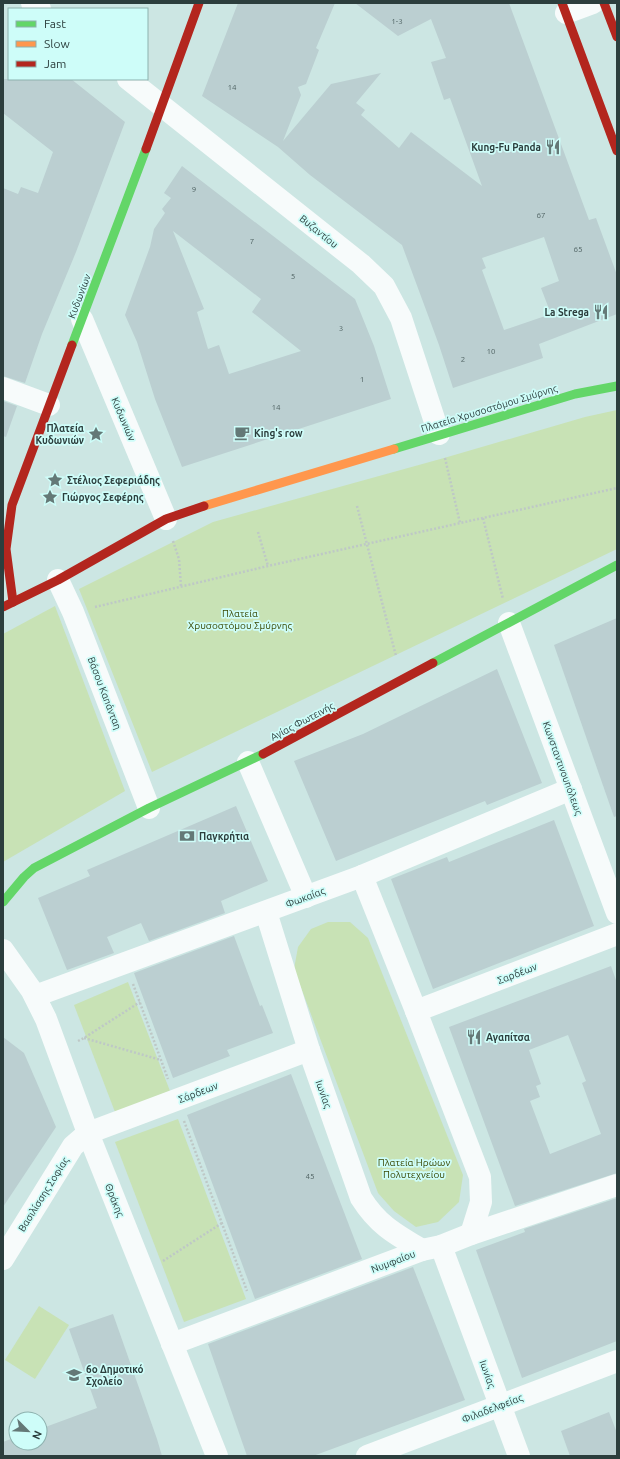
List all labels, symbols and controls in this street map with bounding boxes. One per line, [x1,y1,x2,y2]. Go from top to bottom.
legend [8,8,148,80]
text: Fast [44,17,66,30]
house number: 1-3 [391,17,403,26]
text: Slow [44,37,70,50]
text: Jam [44,57,66,70]
house number: 14 [227,83,237,92]
restaurant icon: Kung-Fu Panda [544,138,562,156]
place label: Kung-Fu Panda [471,142,541,153]
house number: 9 [192,185,196,194]
house number: 67 [536,211,546,220]
street label: Βυζαντίου [297,213,340,251]
house number: 7 [250,237,254,246]
house number: 65 [573,245,583,254]
street label: Κυδωνίων [66,272,93,320]
house number: 5 [291,272,295,281]
restaurant icon: La Strega [592,303,610,321]
place label: La Strega [545,307,589,318]
house number: 3 [339,324,343,333]
house number: 10 [486,347,496,356]
house number: 2 [461,355,465,364]
house number: 1 [360,375,364,384]
street label: Πλατεία Χρυσοστόμου Σμύρνης [420,382,559,434]
street label: Κυδωνιών [109,396,138,443]
house number: 14 [271,403,281,412]
place label: Πλατεία Κυδωνιών [36,422,85,446]
cafe icon: King's row [233,424,251,442]
place icon: Πλατεία Κυδωνιών [87,425,105,443]
place label: King's row [254,428,303,439]
place icon: Στέλιος Σεφεριάδης [46,471,64,489]
place label: Στέλιος Σεφεριάδης [67,474,160,487]
place icon: Γιώργος Σεφέρης [41,488,59,506]
place label: Γιώργος Σεφέρης [62,491,144,504]
park label: Πλατεία Χρυσοστόμου Σμύρνης [188,608,292,631]
street label: Βάσου Καπάνταη [86,655,123,731]
street label: Αγίας Φωτεινής [268,700,336,743]
street label: Κωνσταντινουπόλεως [540,720,585,817]
bank icon: Παγκρήτια [178,827,196,845]
place label: Παγκρήτια [199,830,249,842]
street label: Φωκαίας [284,885,327,910]
street label: Σαρδέων [496,961,539,986]
restaurant icon: Αγαπίτσα [465,1028,483,1046]
place label: Αγαπίτσα [486,1031,530,1043]
street label: Ιωνίας [313,1079,334,1110]
street label: Σάρδεων [177,1080,220,1105]
street label: Βασιλίσσης Σοφίας [16,1155,71,1233]
park label: Πλατεία Ηρώων Πολυτεχνείου [378,1157,450,1180]
house number: 45 [305,1172,315,1181]
street label: Θράκης [103,1182,126,1219]
street label: Νυμφαίου [370,1248,417,1275]
street label: Ιωνίας [477,1359,498,1390]
place label: 6ο Δημοτικό Σχολείο [86,1363,144,1387]
school or university icon: 6ο Δημοτικό Σχολείο [65,1366,83,1384]
street label: Φιλαδελφείας [460,1392,525,1425]
north arrow [8,1411,48,1451]
text: N [30,1429,44,1441]

